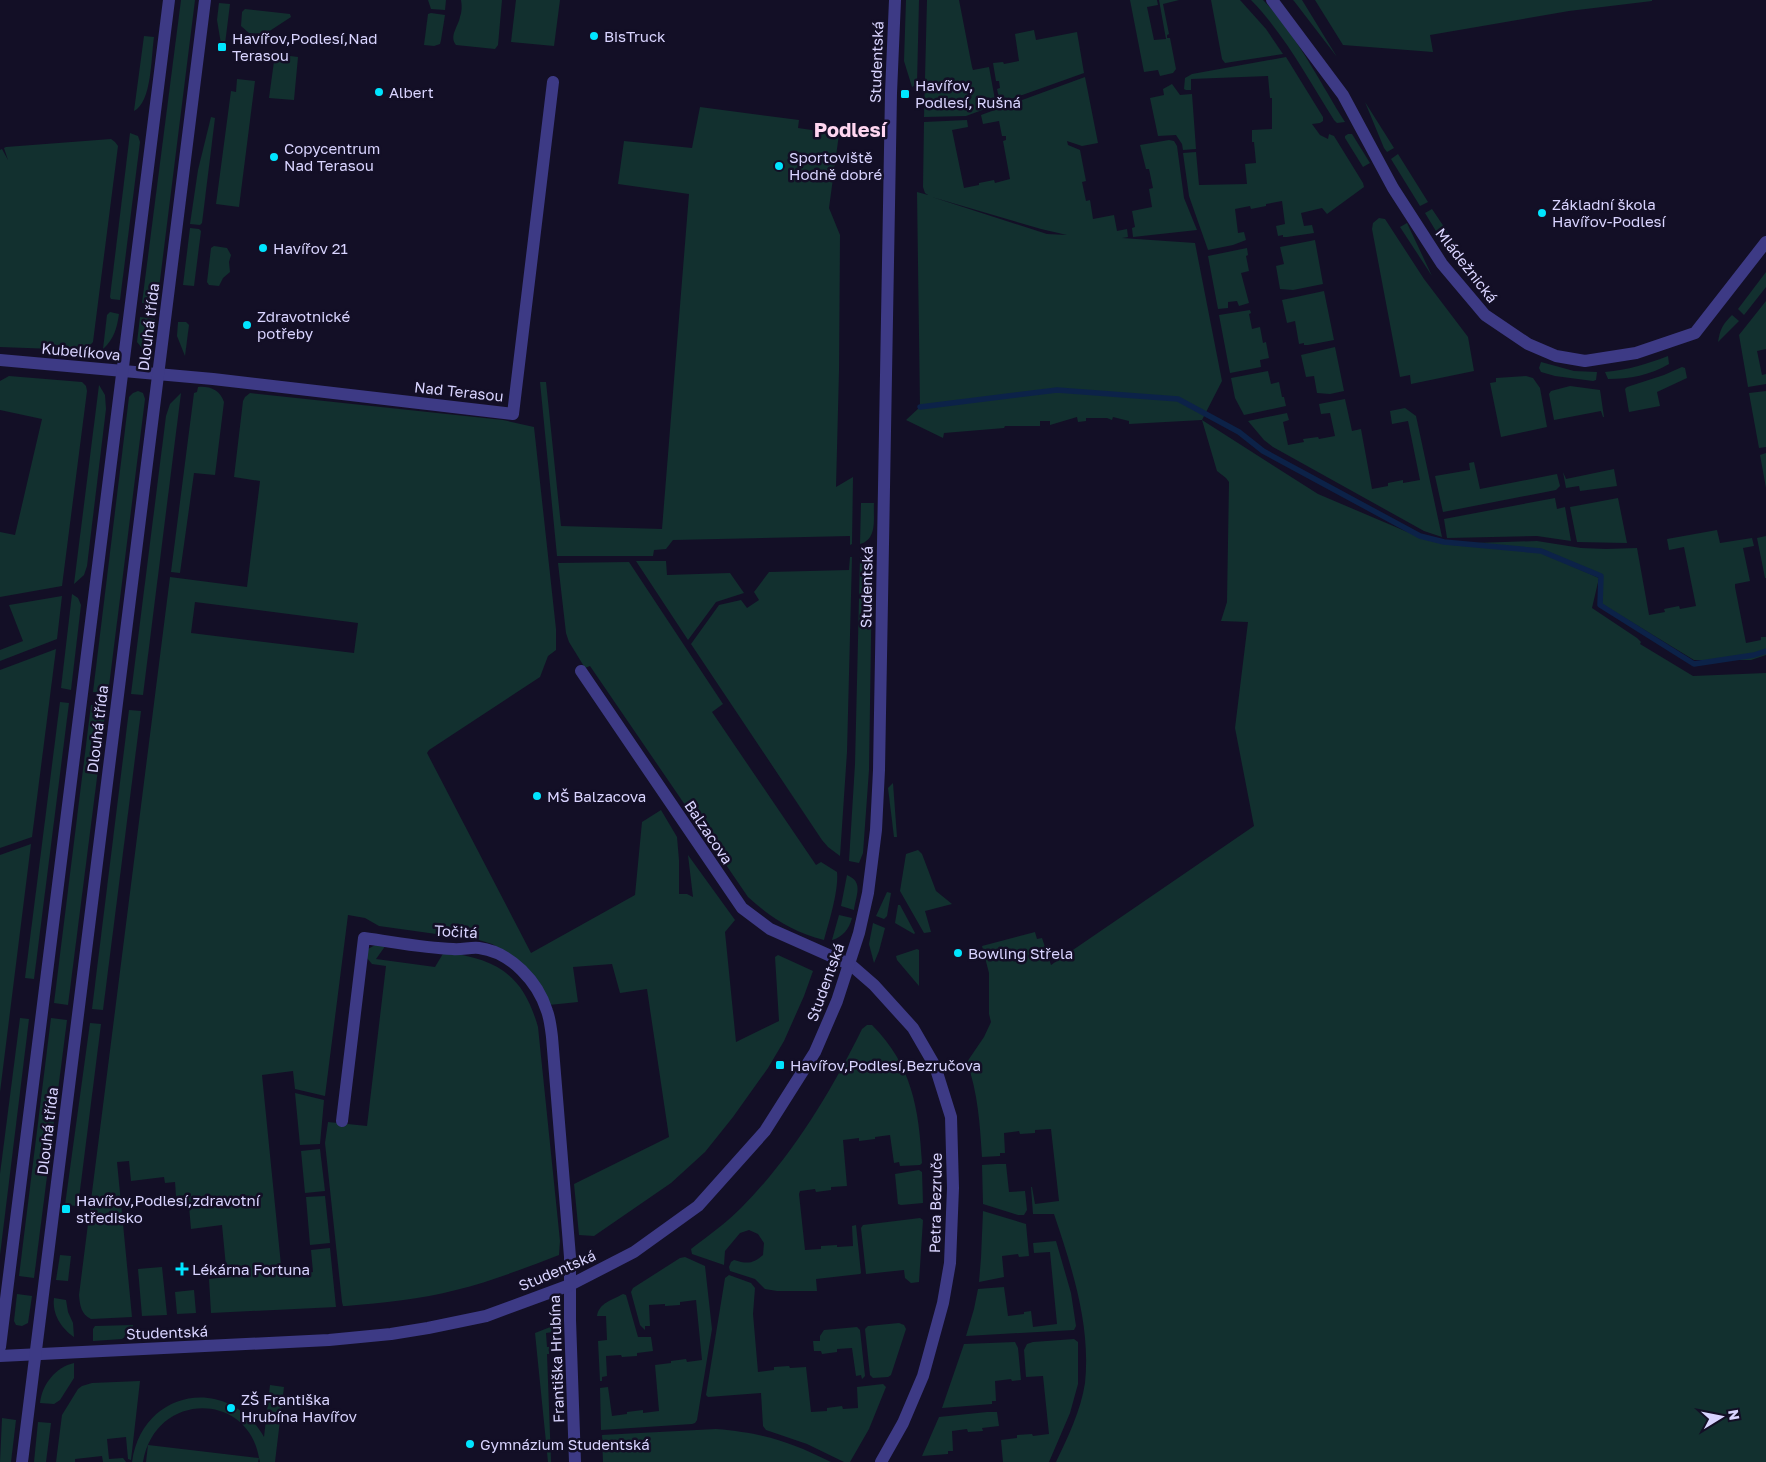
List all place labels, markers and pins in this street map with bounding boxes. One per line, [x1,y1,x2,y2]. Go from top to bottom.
place label: BisTruck [604,27,666,45]
place label: Havířov,Podlesí,Nad Terasou [232,29,377,64]
marker: BisTruck [588,30,600,42]
marker: Havířov,Podlesí,Nad Terasou [216,41,228,53]
place label: Havířov, Podlesí, Rušná [915,76,1021,111]
place label: Albert [389,83,434,101]
marker: Albert [373,86,385,98]
marker: Havířov, Podlesí, Rušná [899,88,911,100]
place label: Copycentrum Nad Terasou [284,139,380,174]
place label: Sportoviště Hodně dobré [789,148,882,183]
marker: Copycentrum Nad Terasou [268,151,280,163]
marker: Sportoviště Hodně dobré [773,160,785,172]
place label: Základní škola Havířov-Podlesí [1552,195,1667,230]
marker: Základní škola Havířov-Podlesí [1536,207,1548,219]
place label: Havířov 21 [273,239,348,257]
marker: Havířov 21 [257,242,269,254]
place label: Zdravotnické potřeby [257,307,350,342]
marker: Zdravotnické potřeby [241,319,253,331]
place label: MŠ Balzacova [547,787,646,805]
marker: MŠ Balzacova [531,790,543,802]
place label: Bowling Střela [968,944,1073,962]
marker: Bowling Střela [952,947,964,959]
place label: Havířov,Podlesí,Bezručova [790,1056,981,1074]
marker: Havířov,Podlesí,Bezručova [774,1059,786,1071]
place label: Havířov,Podlesí,zdravotní středisko [76,1191,261,1226]
marker: Havířov,Podlesí,zdravotní středisko [60,1203,72,1215]
place label: Lékárna Fortuna [192,1260,310,1278]
marker: Lékárna Fortuna [176,1263,188,1275]
place label: ZŠ Františka Hrubína Havířov [241,1390,358,1425]
marker: ZŠ Františka Hrubína Havířov [225,1402,237,1414]
place label: Gymnázium Studentská [480,1435,650,1453]
marker: Gymnázium Studentská [464,1438,476,1450]

